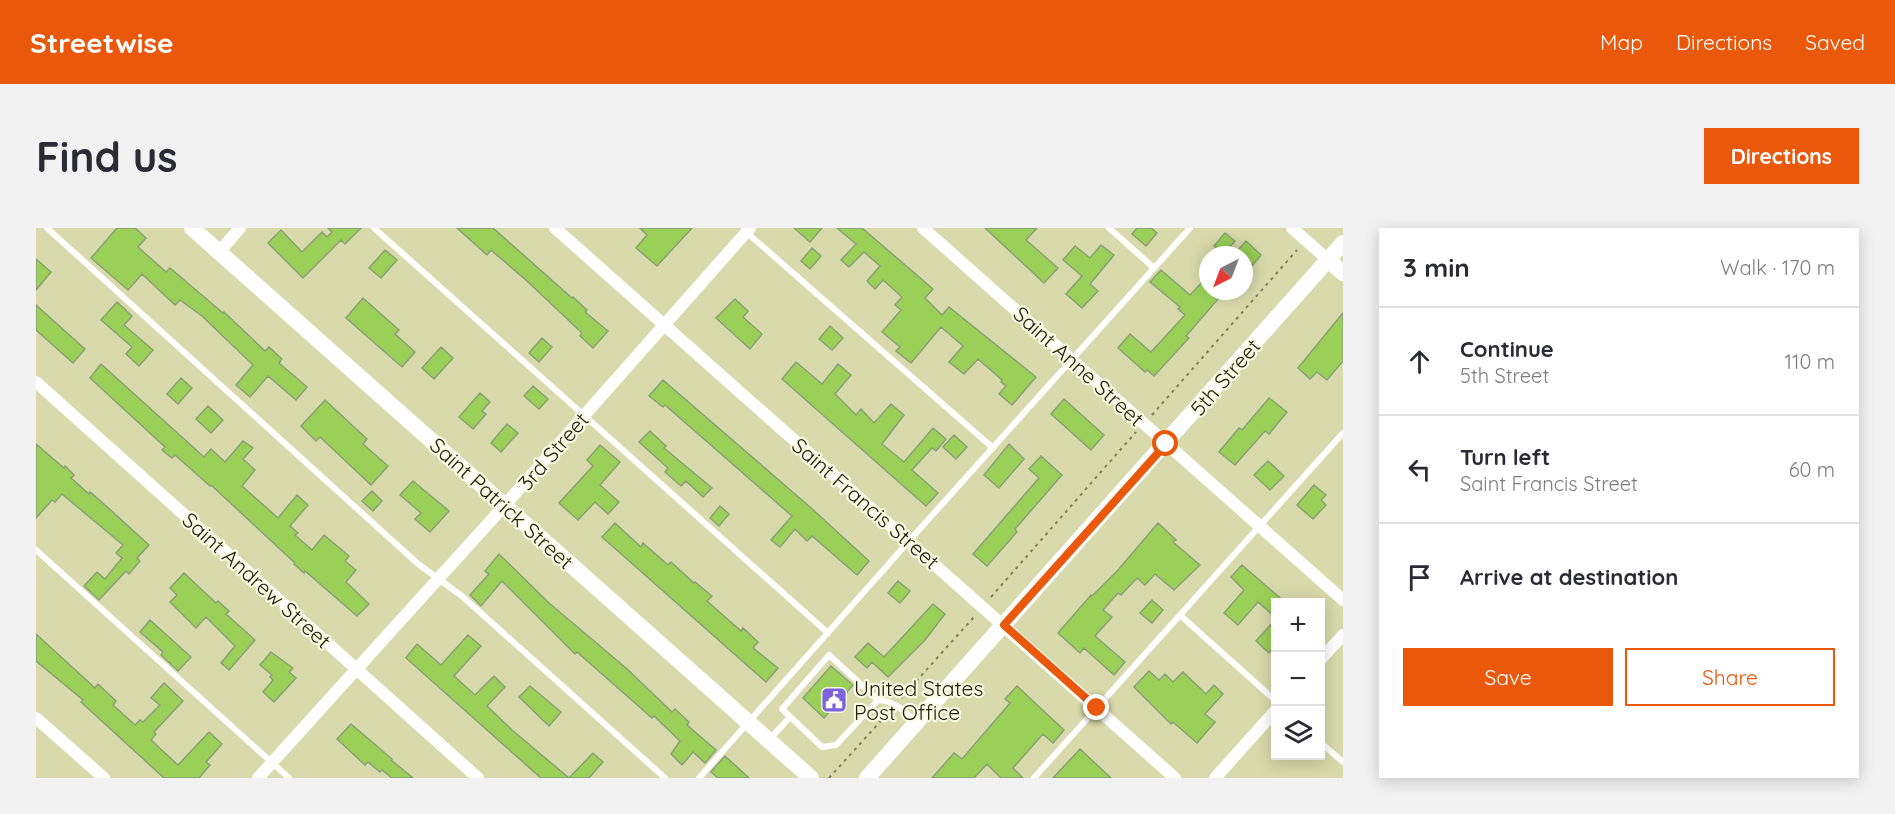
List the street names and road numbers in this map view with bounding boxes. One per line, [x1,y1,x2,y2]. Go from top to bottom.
street label: Saint Anne Street [1008,301,1150,431]
street label: 5th Street [1184,333,1266,421]
street label: 3rd Street [512,407,594,495]
street label: Saint Patrick Street [425,432,579,574]
street label: Saint Francis Street [787,432,945,574]
street label: Saint Andrew Street [177,506,337,654]

